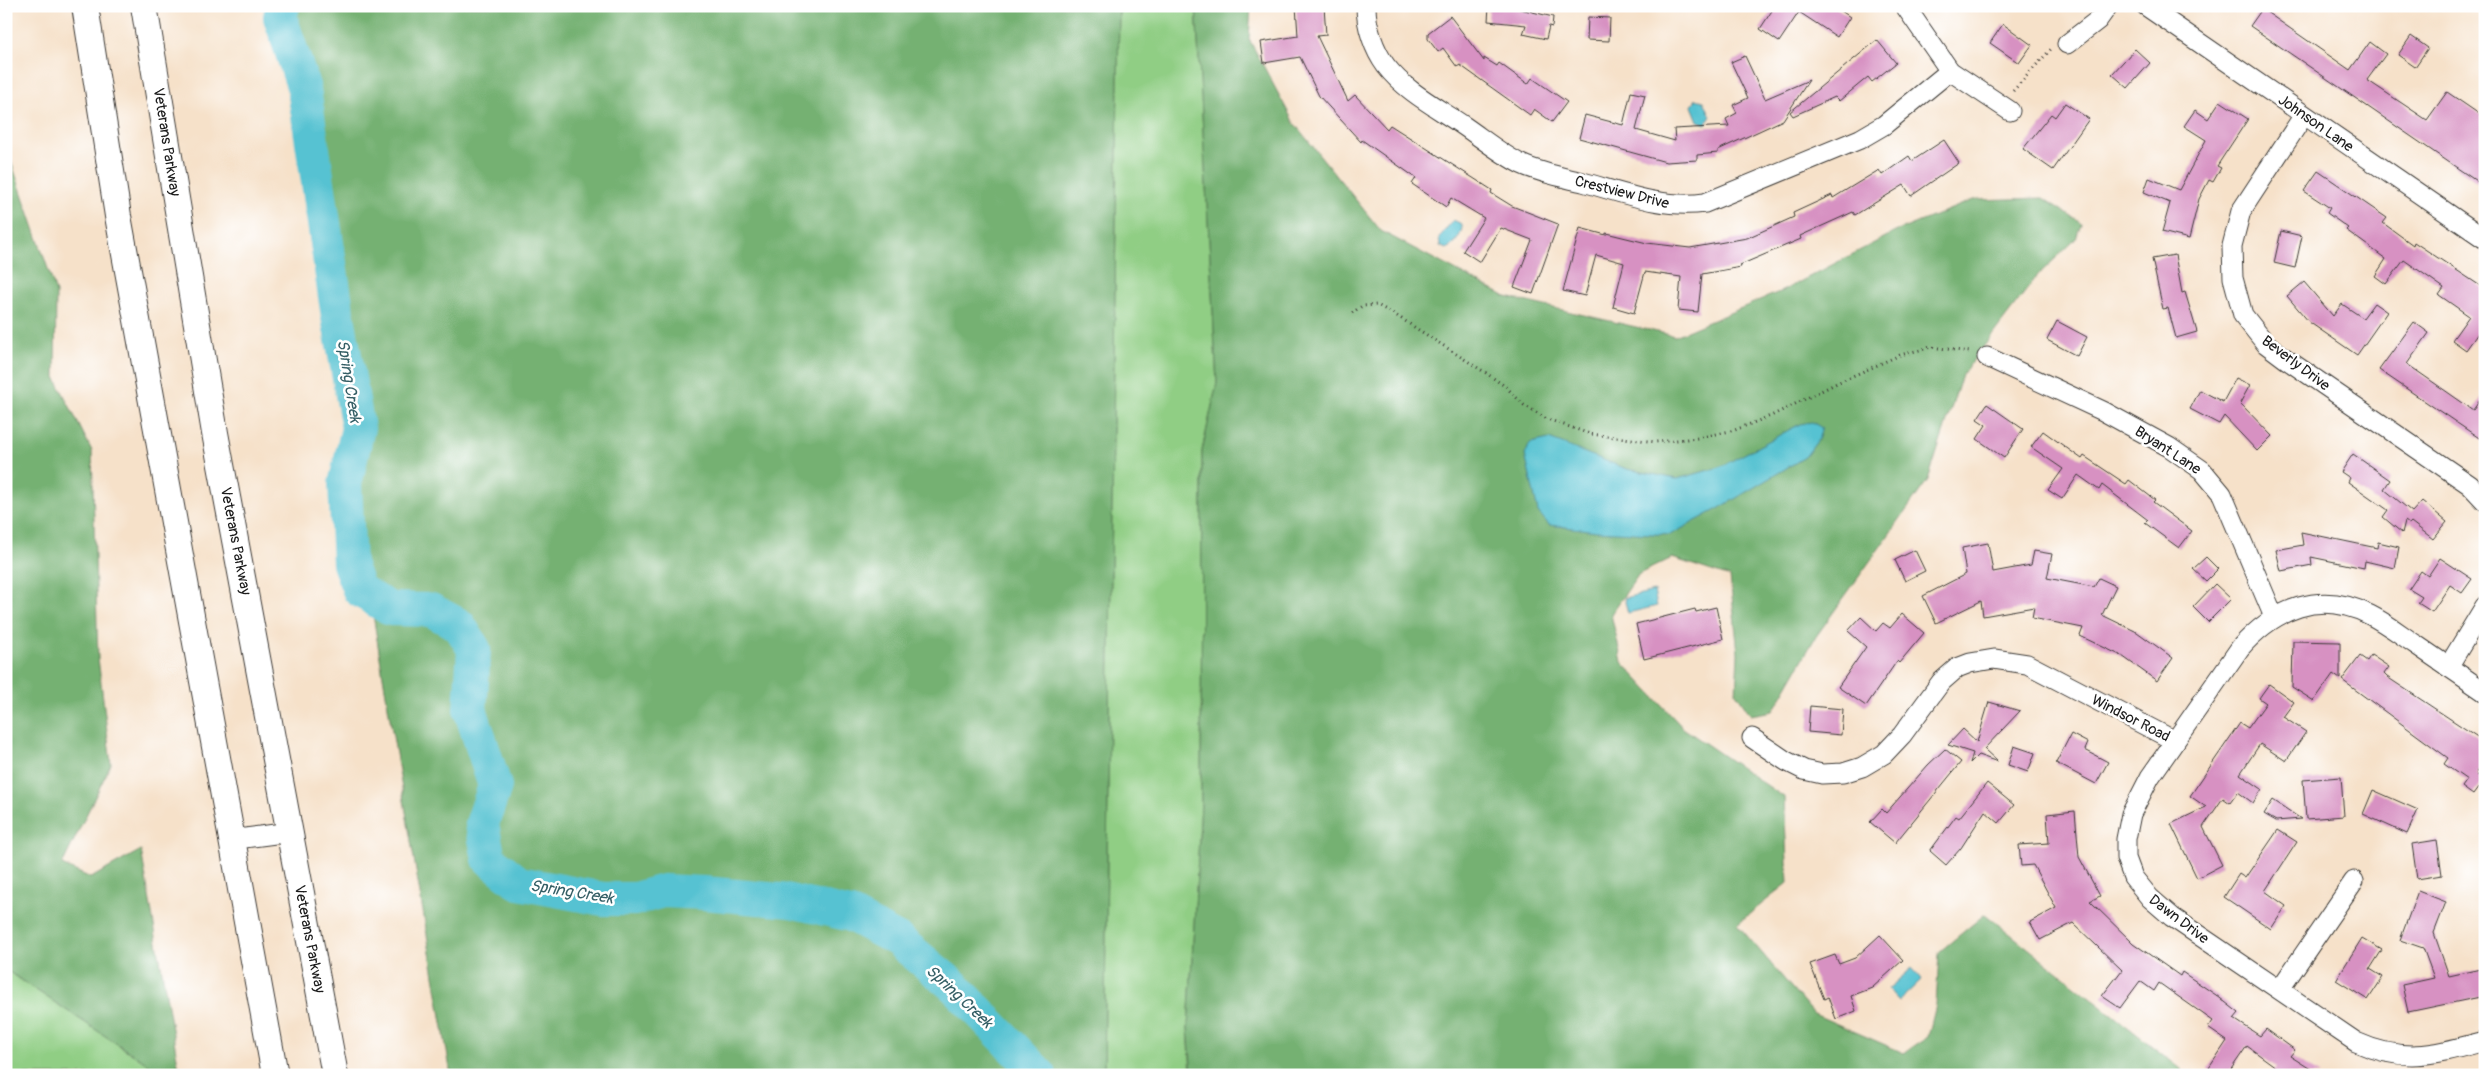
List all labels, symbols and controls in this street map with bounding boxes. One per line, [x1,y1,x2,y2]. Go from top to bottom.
street label: Veterans Parkway [149,86,185,198]
street label: Johnson Lane [2274,90,2358,157]
street label: Crestview Drive [1573,172,1672,214]
street label: Beverly Drive [2258,332,2334,396]
water label: Spring Creek [333,338,366,425]
street label: Bryant Lane [2131,422,2205,479]
street label: Veterans Parkway [216,485,255,597]
street label: Windsor Road [2088,691,2173,746]
water label: Spring Creek [529,876,616,909]
street label: Veterans Parkway [290,883,329,995]
street label: Dawn Drive [2145,891,2213,948]
water label: Spring Creek [922,961,998,1033]

